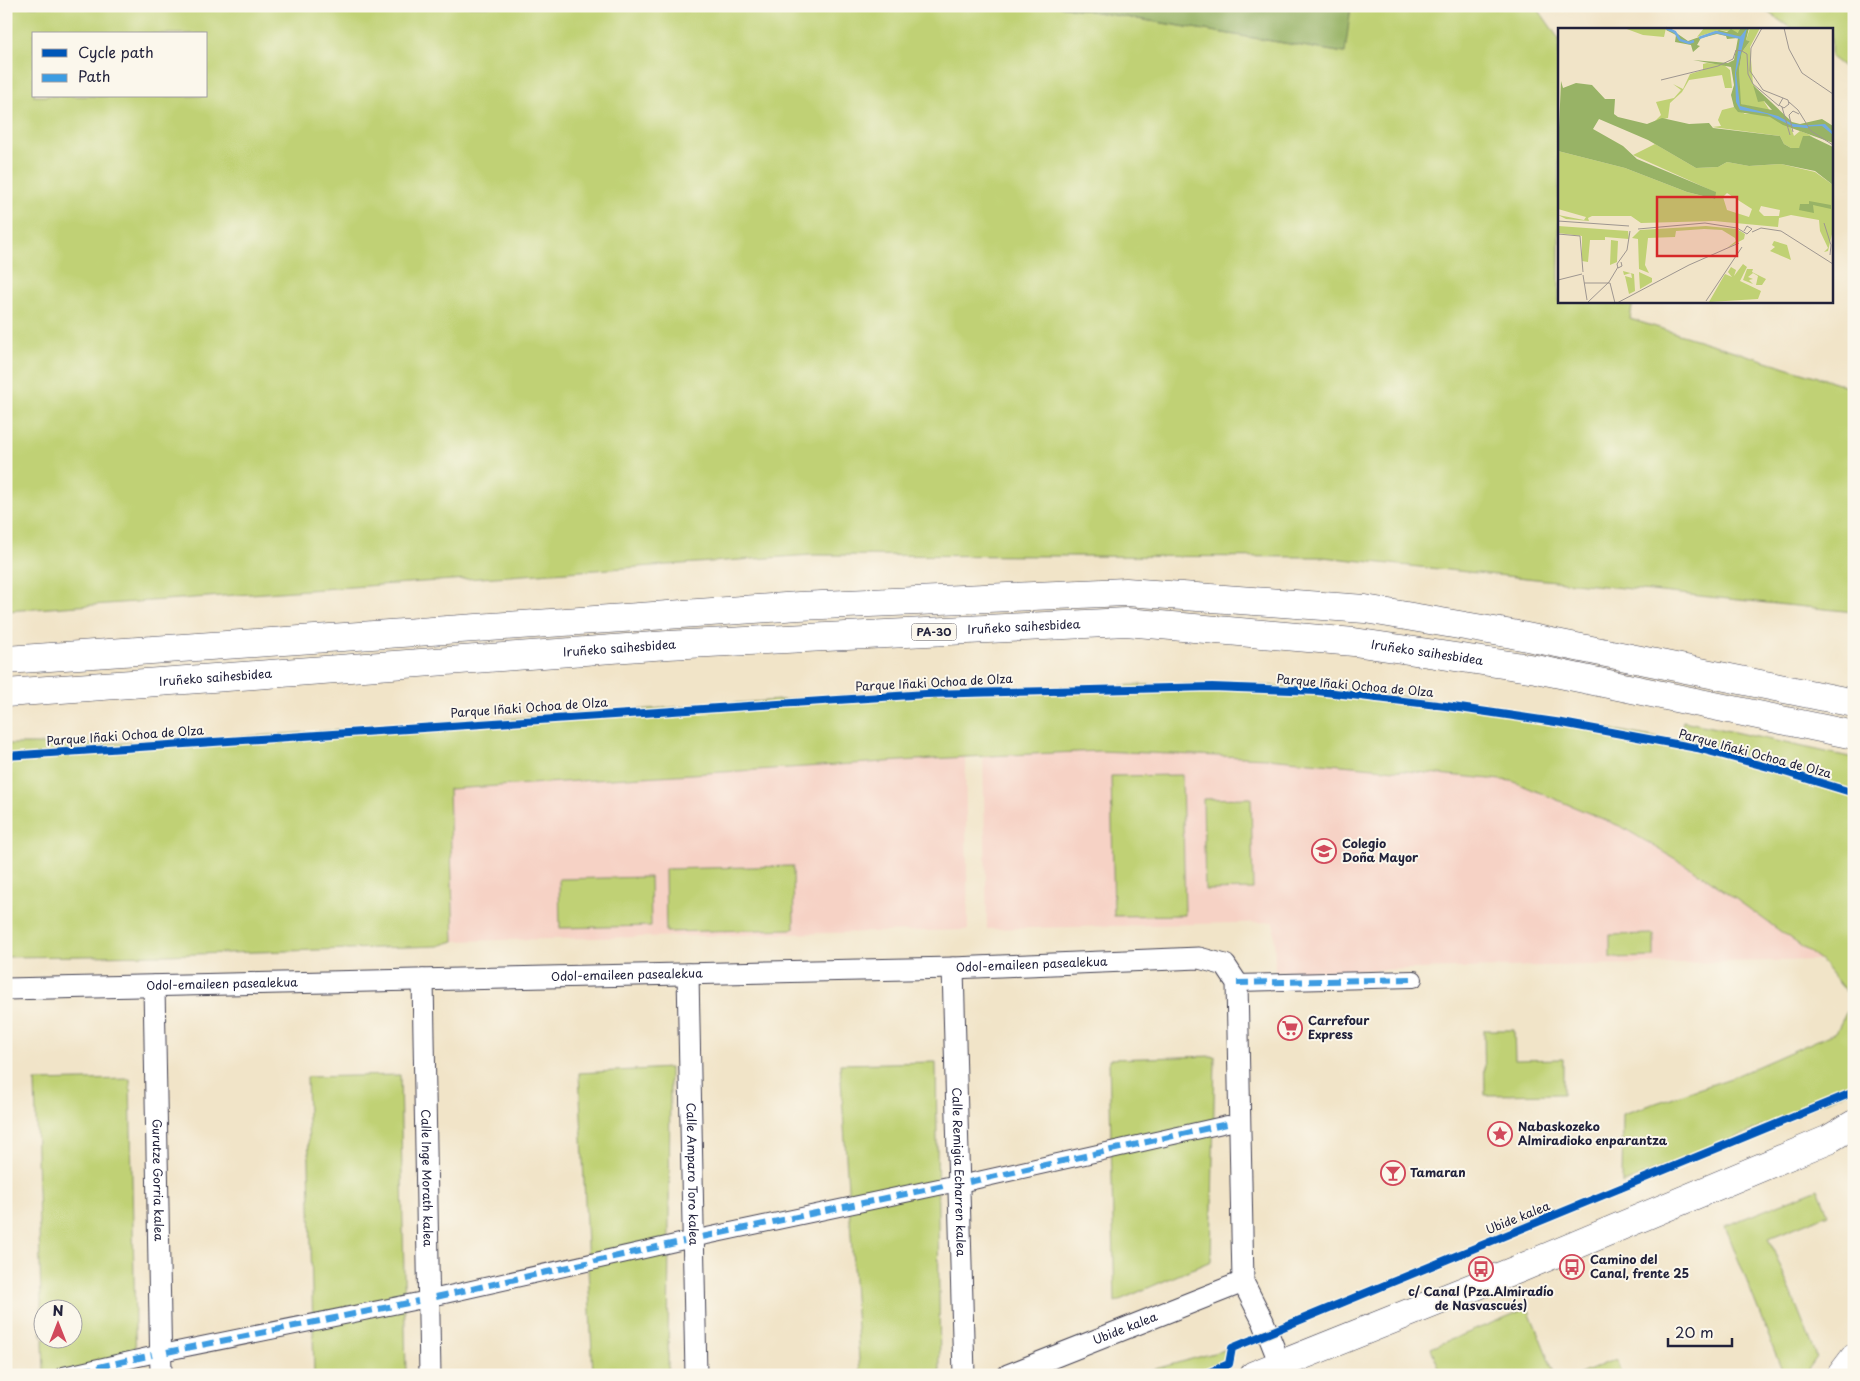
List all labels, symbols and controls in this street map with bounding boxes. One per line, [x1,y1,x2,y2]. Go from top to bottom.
inset map [1558,28,1832,302]
legend [32,32,208,98]
text: Cycle path [78,40,154,63]
text: Path [78,64,110,87]
street label: Iruñeko saihesbidea [967,614,1081,638]
road number: PA-30 [912,624,956,640]
street label: Iruñeko saihesbidea [562,635,676,661]
street label: Iruñeko saihesbidea [1370,635,1485,669]
street label: Iruñeko saihesbidea [158,664,273,690]
street label: Parque Iñaki Ochoa de Olza [855,669,1014,695]
street label: Parque Iñaki Ochoa de Olza [1276,669,1435,701]
street label: Parque Iñaki Ochoa de Olza [450,692,609,721]
street label: Parque Iñaki Ochoa de Olza [46,720,205,749]
street label: Parque Iñaki Ochoa de Olza [1677,724,1834,782]
place label: Colegio Doña Mayor [1342,834,1419,866]
school or university icon: Colegio Doña Mayor [1311,838,1337,864]
street label: Odol-emaileen pasealekua [955,952,1108,976]
street label: Odol-emaileen pasealekua [551,964,703,985]
street label: Odol-emaileen pasealekua [146,973,298,994]
place label: Carrefour Express [1308,1011,1370,1043]
supermarket icon: Carrefour Express [1277,1015,1303,1041]
street label: Calle Remigia Echarren kalea [948,1087,971,1257]
street label: Calle Amparo Toro kalea [683,1102,703,1246]
street label: Calle Inge Morath kalea [417,1109,438,1247]
place label: Nabaskozeko Almiradioko enparantza [1518,1117,1668,1149]
street label: Gurutze Gorria kalea [148,1119,169,1241]
place icon: Nabaskozeko Almiradioko enparantza [1487,1121,1513,1147]
bar icon: Tamaran [1380,1160,1406,1186]
place label: Tamaran [1410,1163,1466,1181]
street label: Ubide kalea [1483,1196,1553,1238]
place label: Camino del Canal, frente 25 [1590,1250,1689,1282]
bus stop icon: Camino del Canal, frente 25 [1559,1254,1585,1280]
bus stop icon: c/ Canal (Pza.Almiradío de Nasvascués) [1468,1256,1494,1282]
place label: c/ Canal (Pza.Almiradío de Nasvascués) [1408,1282,1554,1314]
north arrow [32,1298,82,1348]
text: N [52,1300,64,1321]
street label: Ubide kalea [1090,1307,1160,1349]
scale bar [1668,1316,1731,1348]
text: 20 m [1675,1320,1714,1343]

